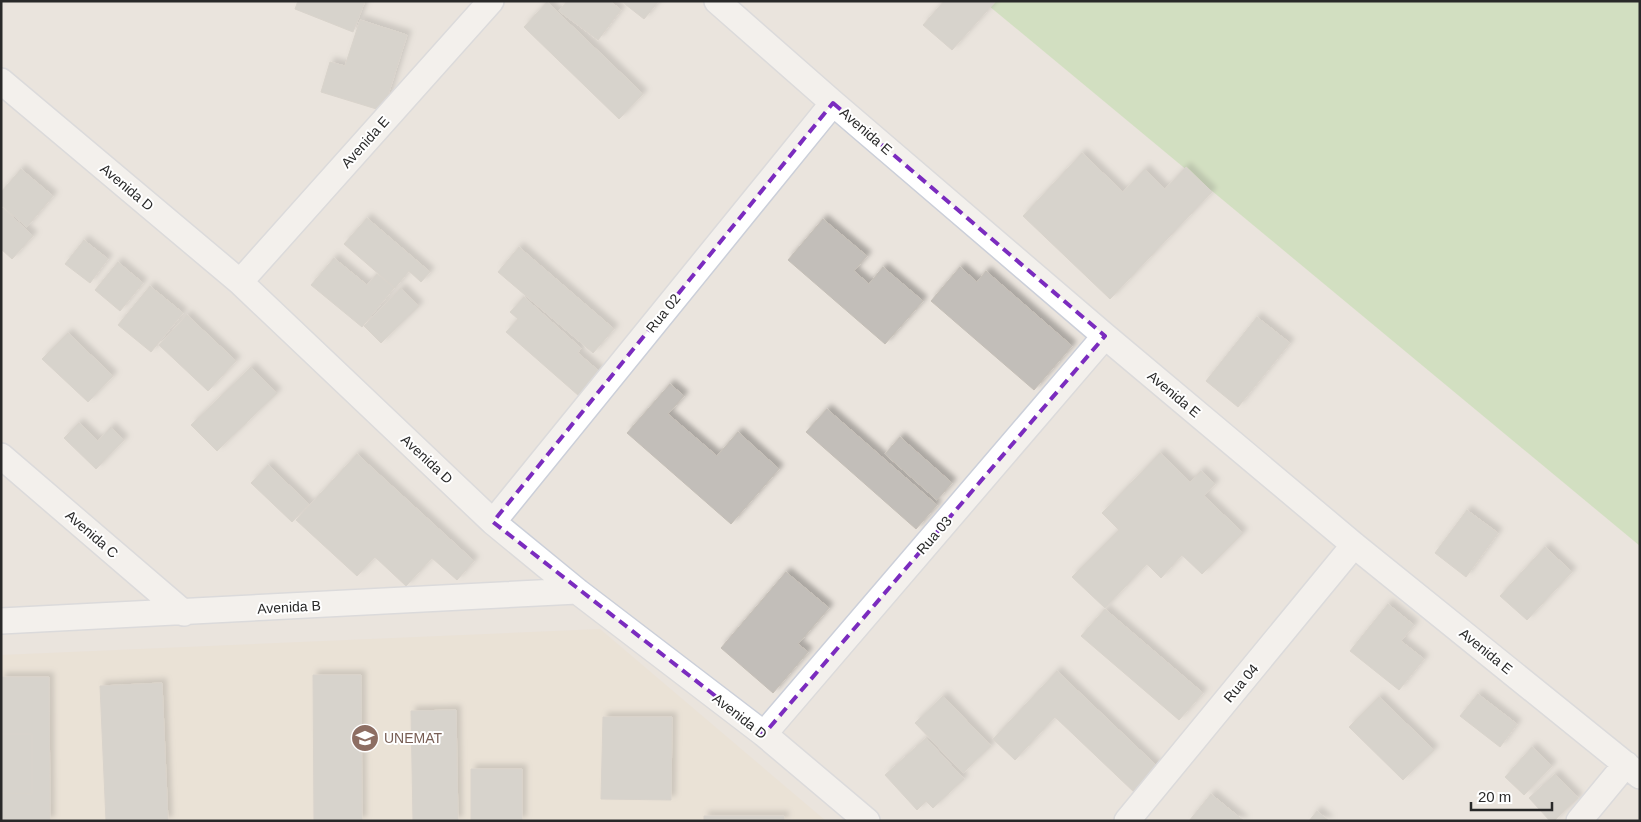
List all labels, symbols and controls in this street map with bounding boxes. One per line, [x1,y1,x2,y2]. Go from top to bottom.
street label: Avenida E [837,104,895,158]
street label: Avenida E [338,113,392,171]
street label: Avenida D [97,160,157,214]
street label: Rua 02 [643,290,684,336]
street label: Avenida E [1145,367,1203,421]
street label: Avenida D [398,431,456,487]
street label: Avenida C [62,507,122,561]
street label: Rua 03 [913,513,955,557]
street label: Avenida B [257,597,321,617]
street label: Avenida E [1456,625,1516,677]
street label: Rua 04 [1220,660,1262,705]
street label: Avenida D [710,690,770,742]
school or university icon: UNEMAT [350,723,380,753]
place label: UNEMAT [384,730,443,746]
scale bar [1471,780,1552,812]
text: 20 m [1478,788,1511,805]

